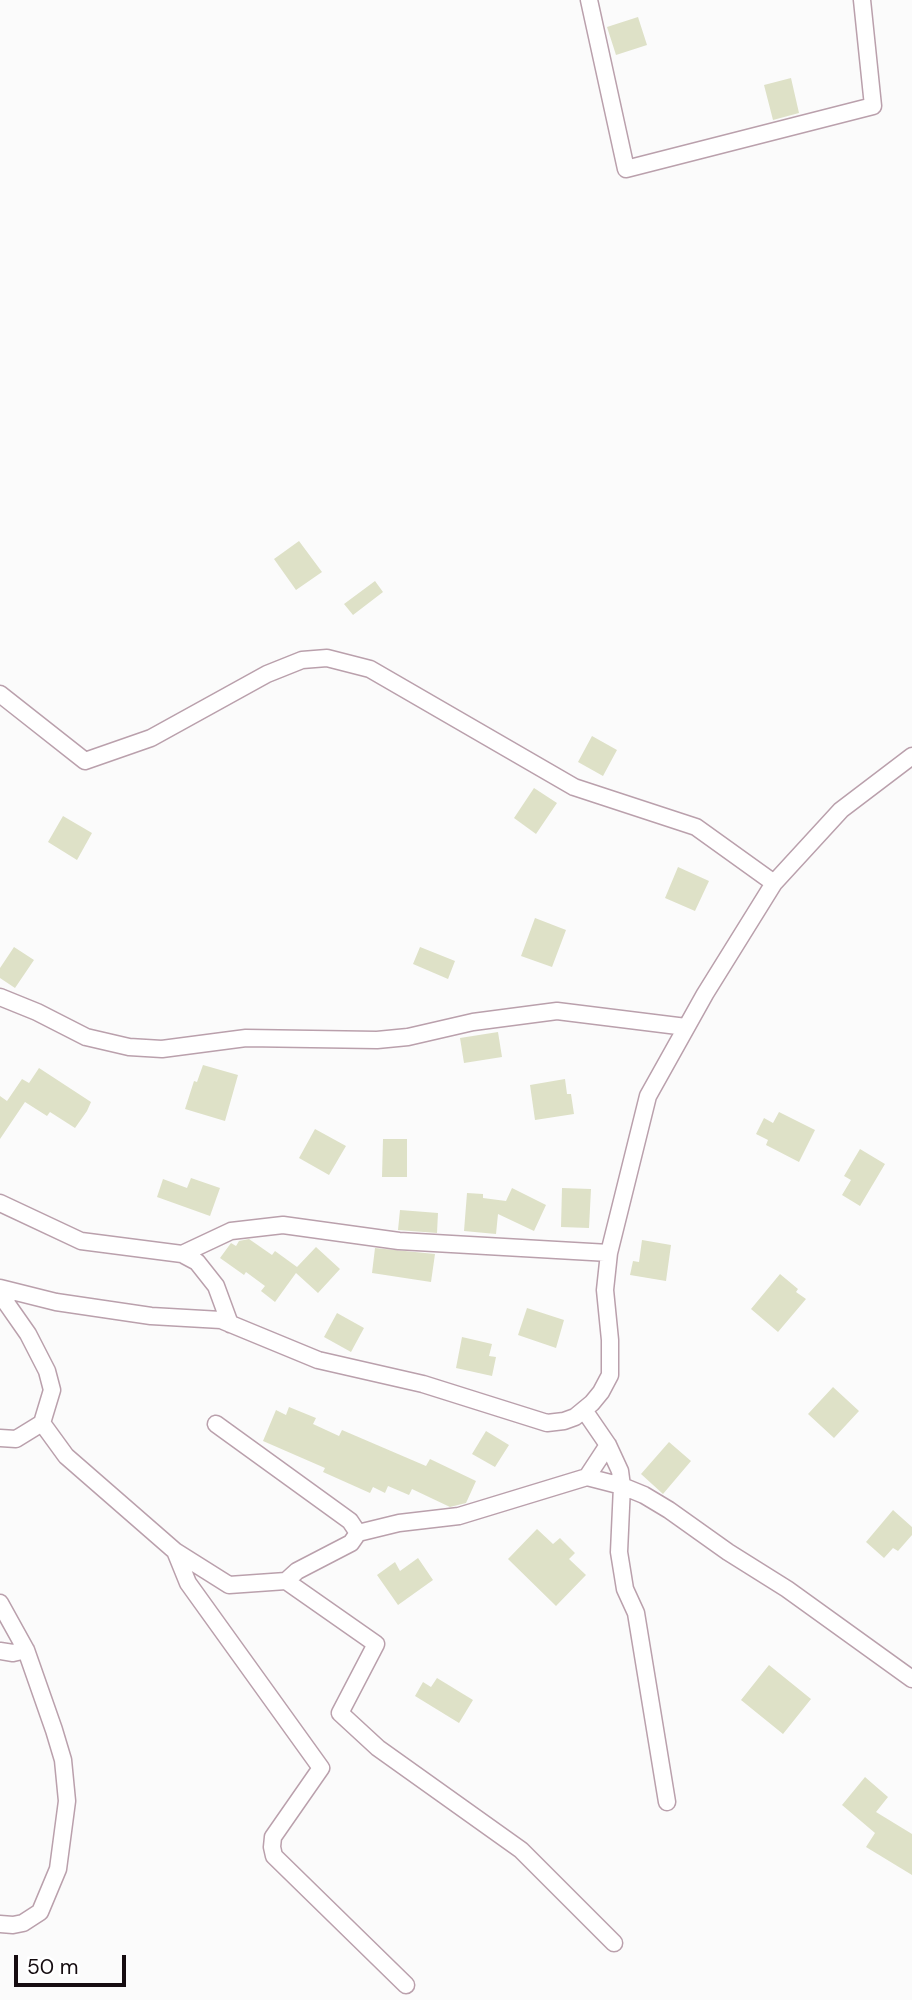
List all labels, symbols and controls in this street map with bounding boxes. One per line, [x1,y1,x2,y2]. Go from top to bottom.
scale bar [18,1940,130,1984]
text: 50 m [27,1953,78,1981]

